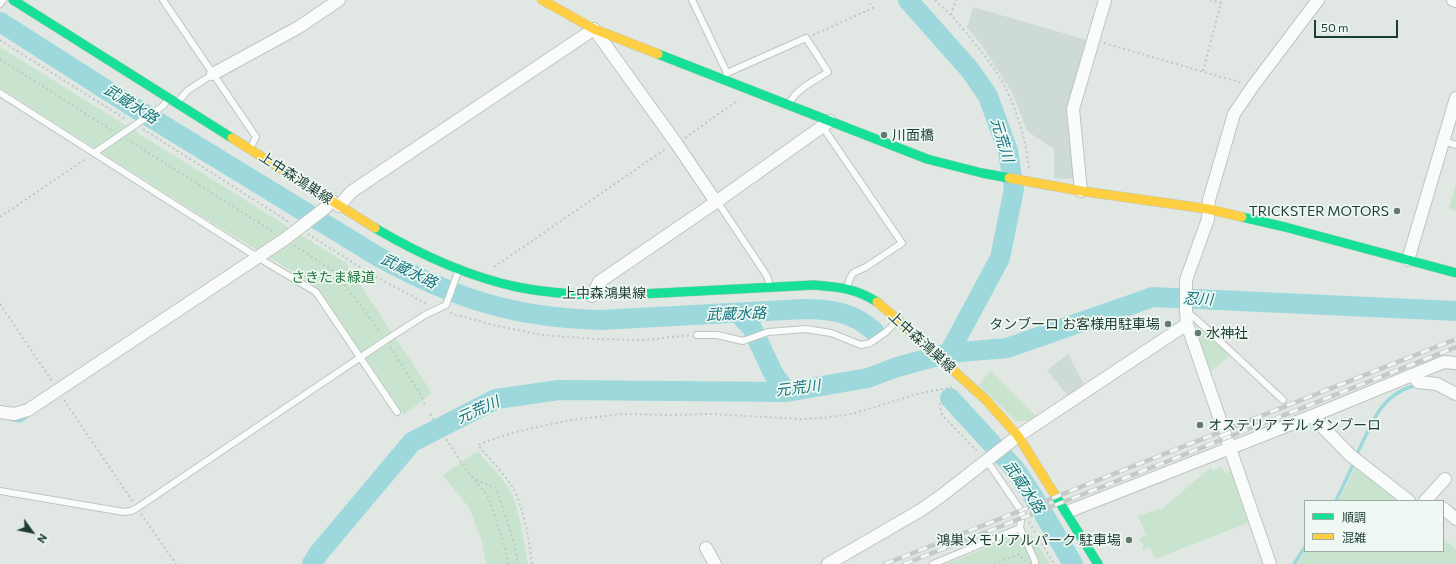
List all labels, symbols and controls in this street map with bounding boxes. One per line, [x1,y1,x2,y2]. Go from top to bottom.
scale bar [1316,12,1400,38]
text: 50 m [1321,20,1349,34]
water label: 武蔵水路 [101,80,161,128]
water label: 元荒川 [987,116,1017,164]
place label: 川面橋 [892,127,934,143]
marker: 川面橋 [879,130,889,140]
street label: 上中森鴻巣線 [256,148,336,208]
place label: TRICKSTER MOTORS [1249,203,1389,219]
marker: TRICKSTER MOTORS [1392,206,1402,216]
water label: 武蔵水路 [378,250,440,292]
park label: さきたま緑道 [291,269,375,285]
street label: 上中森鴻巣線 [562,285,646,301]
water label: 忍川 [1183,289,1213,309]
water label: 武蔵水路 [706,304,766,324]
street label: 上中森鴻巣線 [885,308,959,376]
place label: タンブーロ お客様用駐車場 [989,316,1160,332]
marker: タンブーロ お客様用駐車場 [1163,319,1173,329]
place label: 水神社 [1206,325,1248,341]
marker: 水神社 [1193,328,1203,338]
water label: 元荒川 [775,376,821,400]
water label: 元荒川 [454,393,502,427]
place label: オステリア デル タンブーロ [1208,417,1381,433]
marker: オステリア デル タンブーロ [1195,420,1205,430]
water label: 武蔵水路 [1000,457,1048,517]
legend [1304,500,1444,552]
text: 順調 [1342,510,1366,524]
north arrow [12,512,52,552]
text: 混雑 [1342,530,1366,544]
text: N [35,532,50,546]
place label: 鴻巣メモリアルパーク 駐車場 [936,532,1121,548]
marker: 鴻巣メモリアルパーク 駐車場 [1124,535,1134,545]

